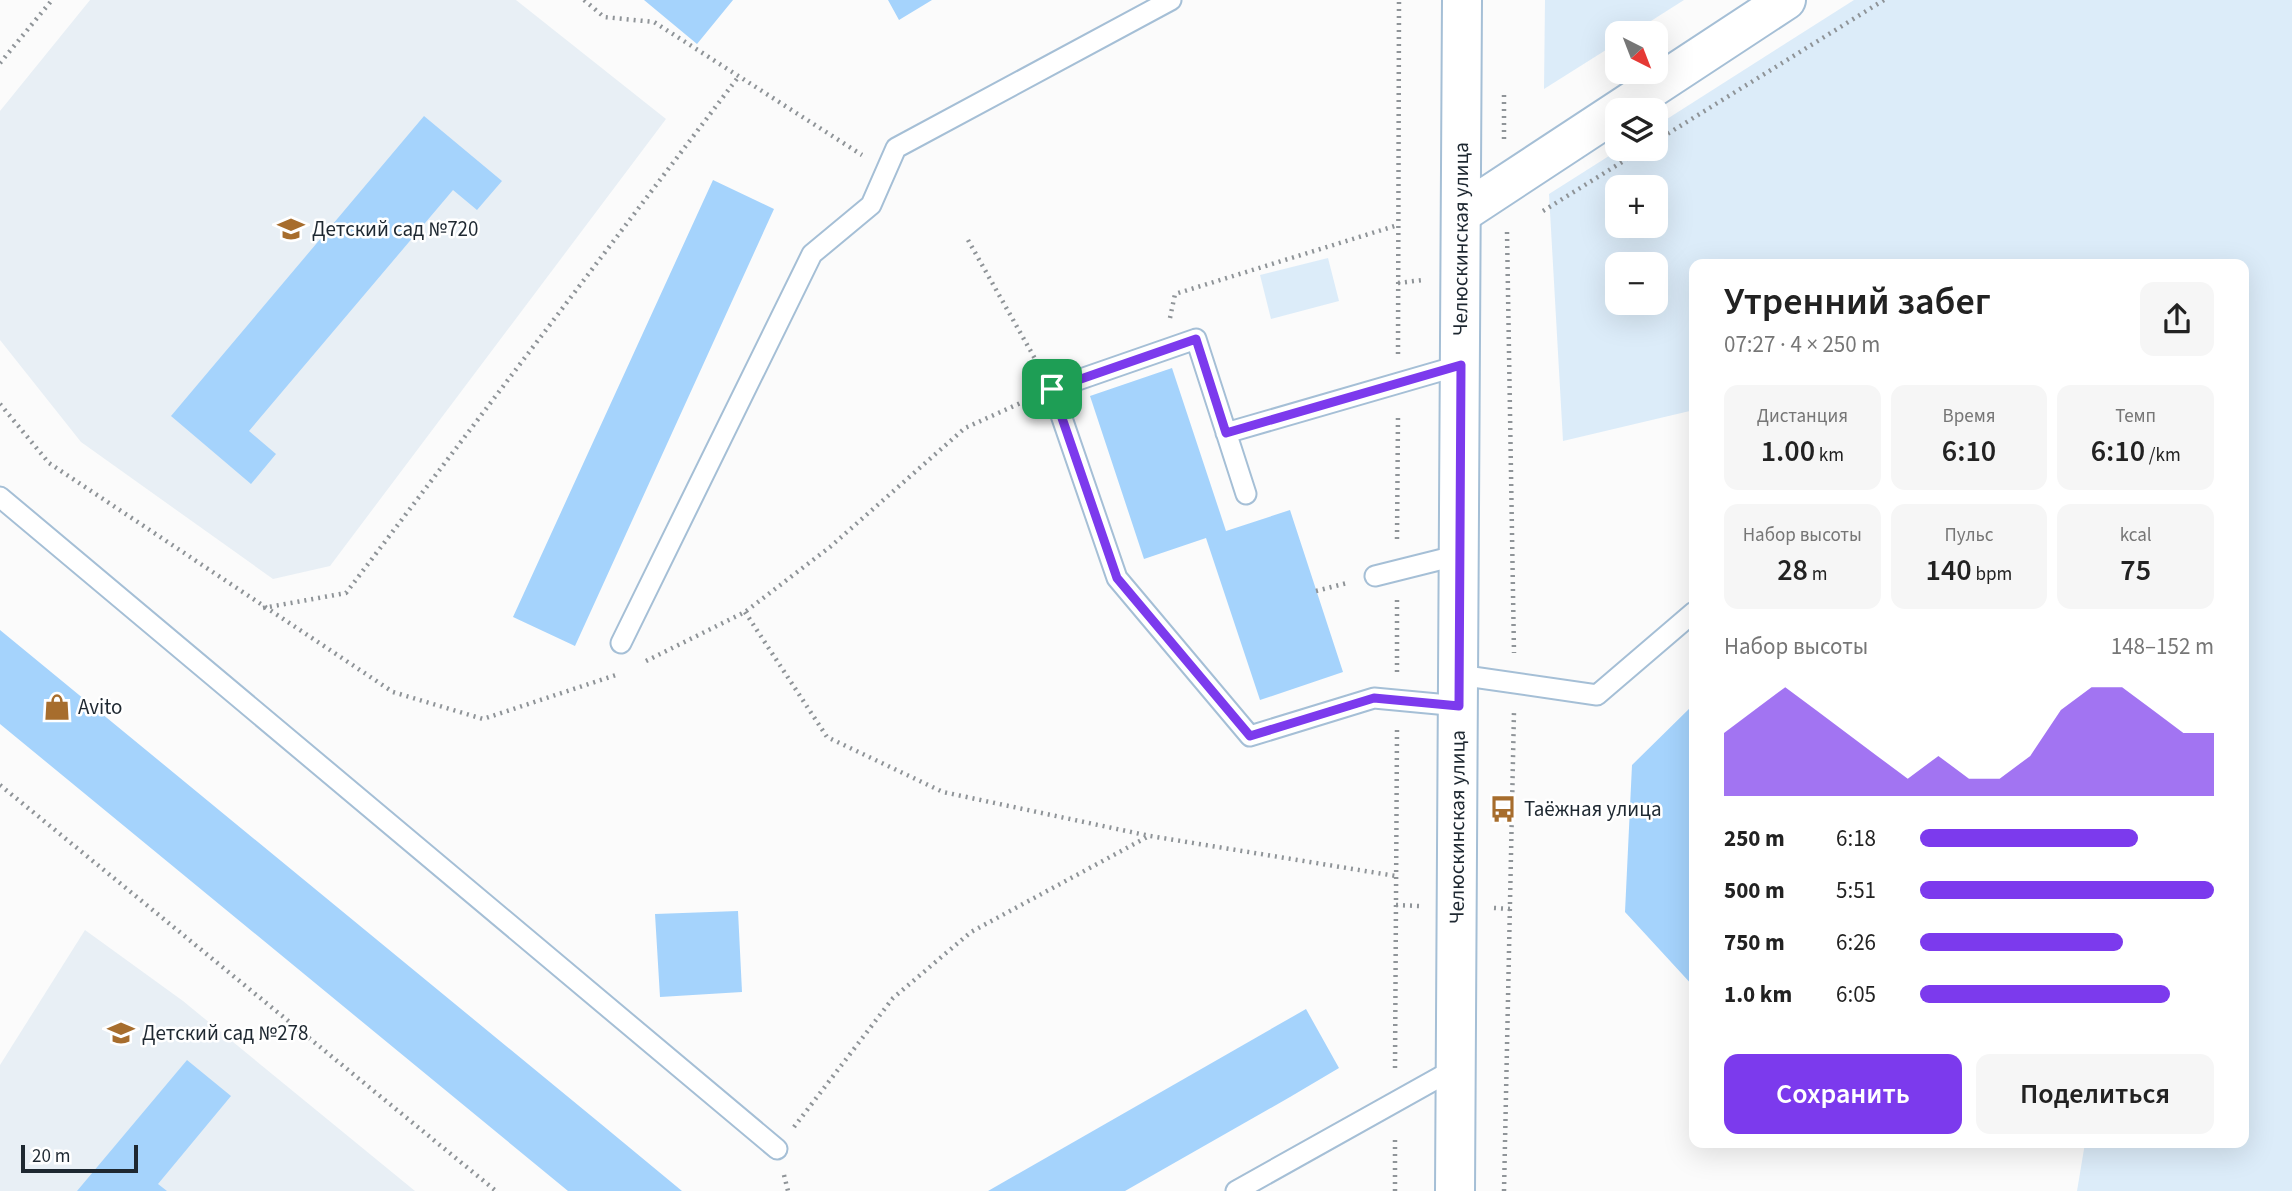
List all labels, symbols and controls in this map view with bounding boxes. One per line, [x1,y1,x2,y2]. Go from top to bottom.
north arrow [1605,21,1668,84]
map controls [1605,21,1668,315]
button: layers [1605,98,1668,161]
street label: Челюскинская улица [1445,142,1476,336]
button: + [1605,175,1668,238]
school or university icon: Детский сад №720 [276,214,306,244]
place label: Детский сад №720 [312,214,478,244]
button: − [1605,252,1668,315]
text: Утренний забег [1724,275,1991,329]
button: share [2140,282,2214,356]
text: 07:27 · 4 × 250 m [1724,328,1880,361]
pin [1022,359,1082,419]
icon: arrive [1033,370,1071,408]
text: Дистанция [1757,403,1848,430]
text: Время [1943,403,1995,430]
text: Темп [2115,403,2156,430]
text: 1.00 [1761,430,1815,473]
text: 6:10 [1942,430,1996,473]
text: 6:10 [2091,430,2145,473]
text: km [1815,442,1844,469]
text: /km [2145,442,2181,469]
text: Набор высоты [1743,522,1862,549]
text: Пульс [1944,522,1994,549]
text: kcal [2120,522,2152,549]
text: 28 [1777,549,1808,592]
text: 140 [1926,549,1972,592]
text: 75 [2120,549,2151,592]
text: m [1808,561,1828,588]
text: bpm [1972,561,2012,588]
text: Набор высоты [1724,630,1868,663]
text: 148–152 m [2111,630,2214,663]
shop icon: Avito [42,692,72,722]
place label: Avito [78,692,122,722]
street label: Челюскинская улица [1442,730,1473,924]
bus stop icon: Таёжная улица [1488,794,1518,824]
place label: Таёжная улица [1524,794,1662,824]
text: 250 m [1724,822,1785,855]
text: 6:18 [1836,822,1876,855]
text: 500 m [1724,874,1785,907]
text: 5:51 [1836,874,1876,907]
text: 750 m [1724,926,1785,959]
text: 6:26 [1836,926,1876,959]
text: 1.0 km [1724,978,1792,1011]
text: 6:05 [1836,978,1876,1011]
school or university icon: Детский сад №278 [106,1018,136,1048]
place label: Детский сад №278 [142,1018,308,1048]
button: Сохранить [1724,1054,1962,1134]
button: Поделиться [1976,1054,2214,1134]
scale bar [21,1142,138,1174]
text: 20 m [32,1143,70,1170]

